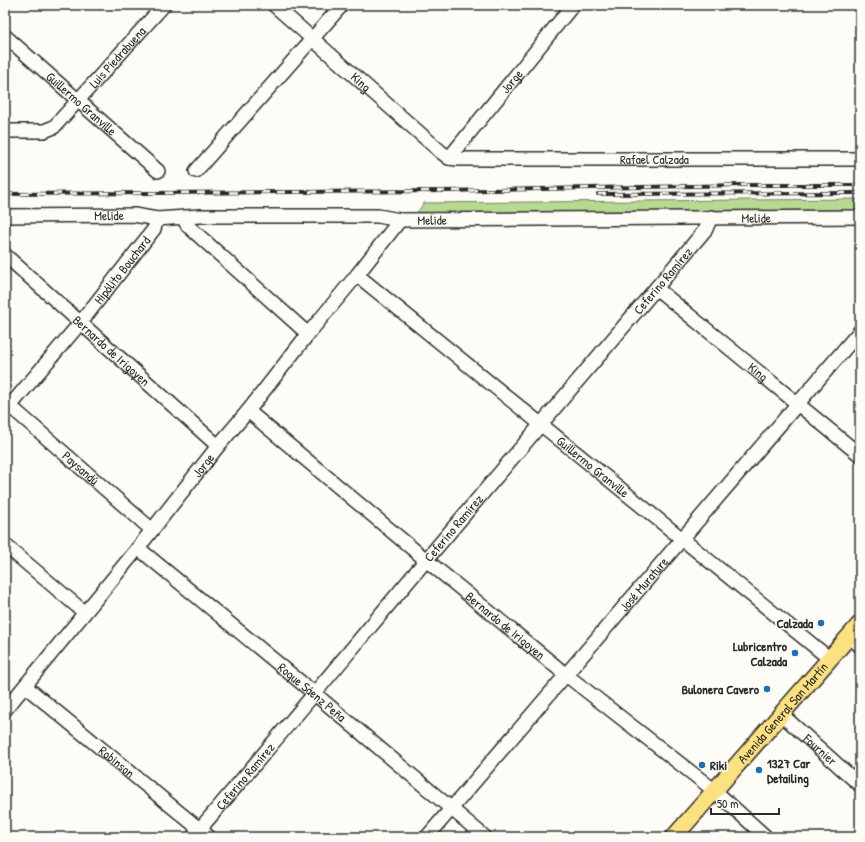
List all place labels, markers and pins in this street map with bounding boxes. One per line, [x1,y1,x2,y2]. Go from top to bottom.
place label: Calzada [776,614,814,632]
marker: Calzada [816,618,826,628]
place label: Lubricentro Calzada [733,637,788,670]
marker: Lubricentro Calzada [790,648,800,658]
place label: Bulonera Cavero [682,680,760,698]
marker: Bulonera Cavero [762,684,772,694]
place label: 1327 Car Detailing [767,754,811,788]
place label: Riki [710,756,727,774]
marker: Riki [697,760,707,770]
marker: 1327 Car Detailing [754,765,764,775]

